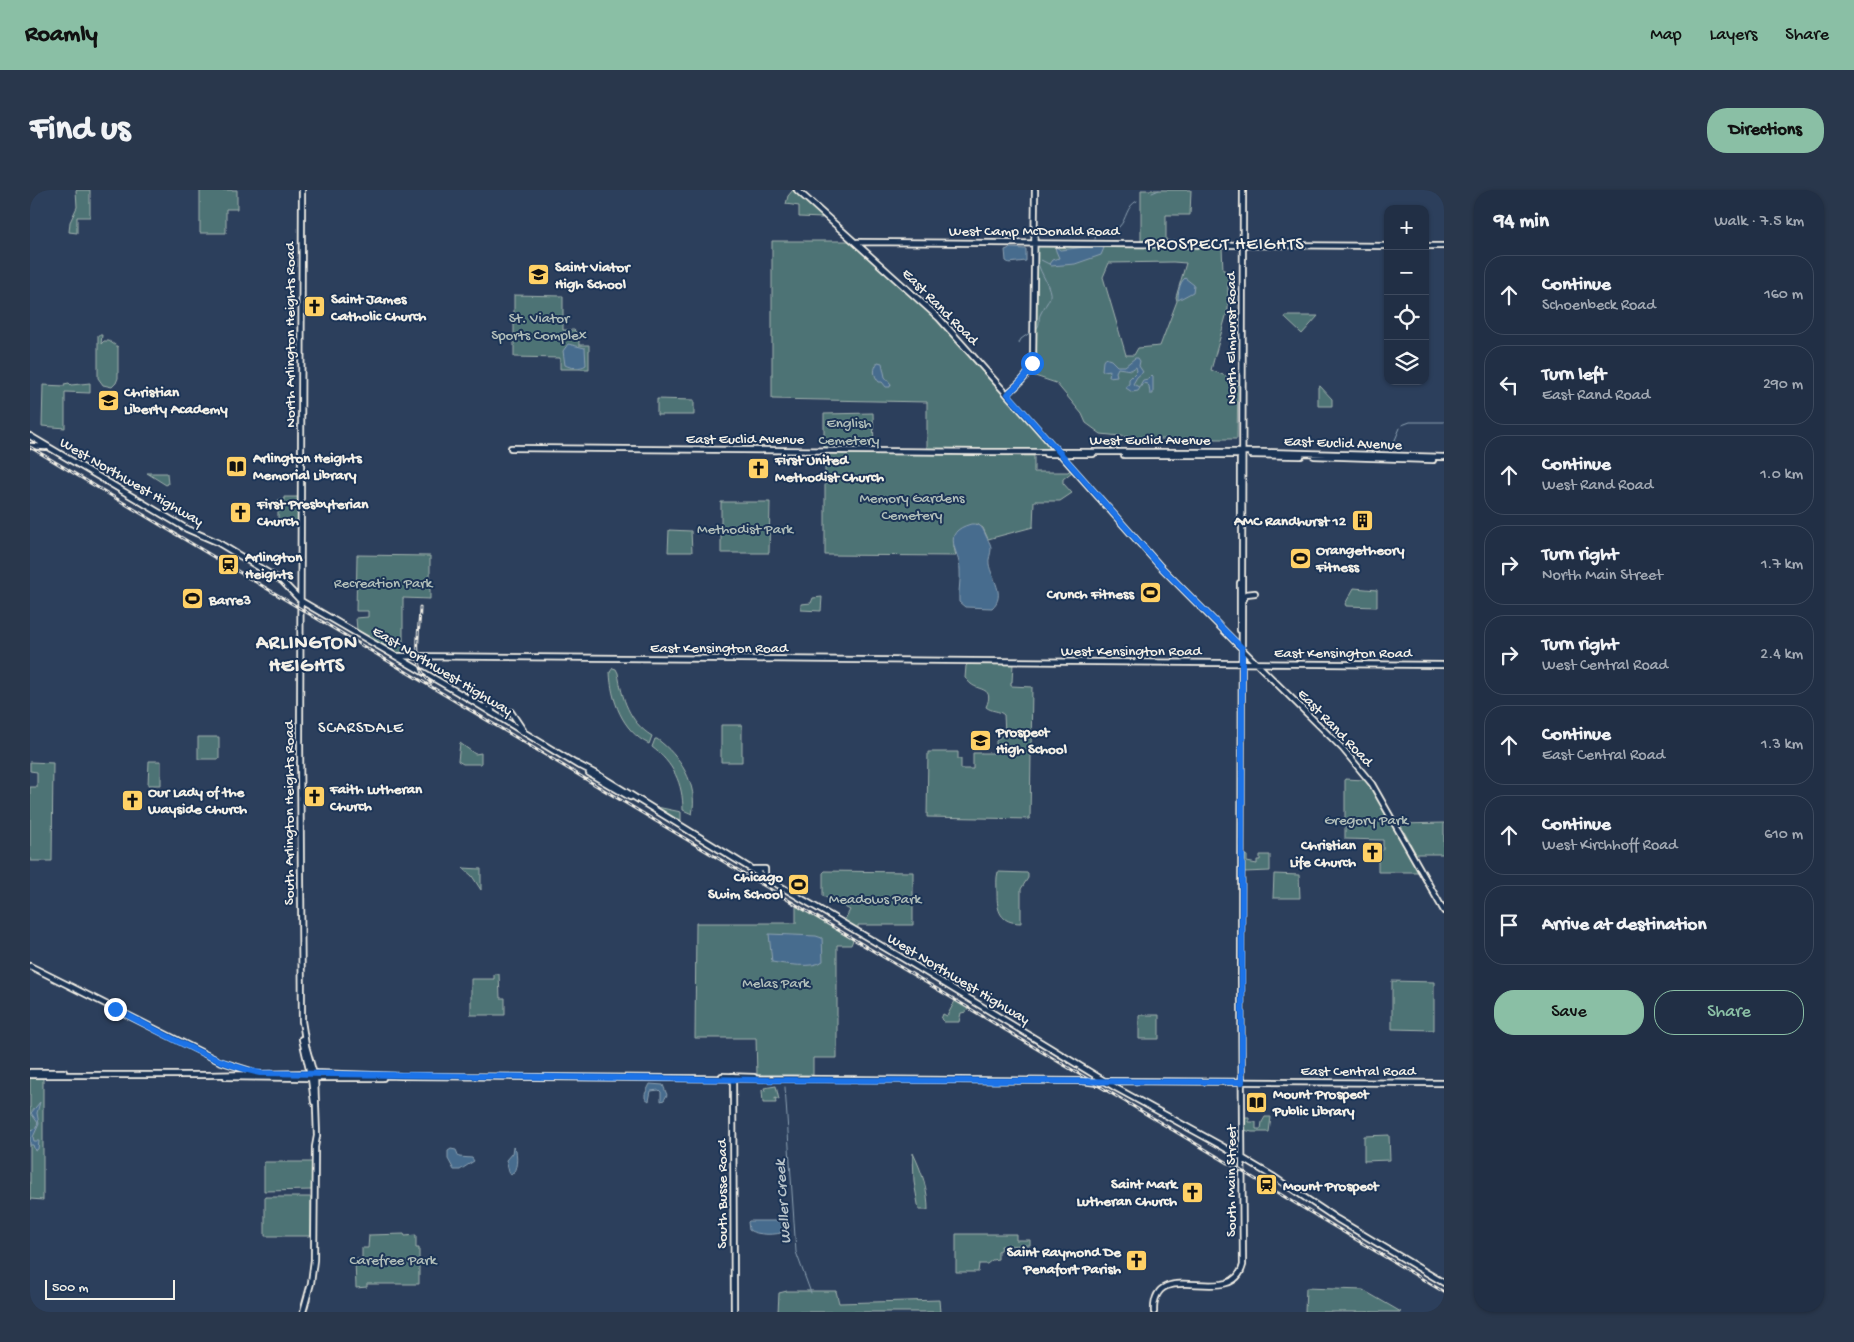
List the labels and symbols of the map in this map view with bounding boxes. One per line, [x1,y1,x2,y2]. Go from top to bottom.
street label: West Camp McDonald Road [949,223,1121,241]
district label: PROSPECT HEIGHTS [1144,235,1305,256]
street label: North Arlington Heights Road [282,241,300,428]
place label: Saint Viator High School [555,259,631,294]
school or university icon: Saint Viator High School [527,263,551,287]
street label: East Rand Road [897,265,983,350]
street label: North Elmhurst Road [1223,271,1241,404]
place label: Saint James Catholic Church [330,291,426,326]
church icon: Saint James Catholic Church [303,295,327,319]
park label: St. Viator Sports Complex [491,310,587,345]
route start [1021,352,1044,375]
place label: Christian Liberty Academy [123,384,228,419]
school or university icon: Christian Liberty Academy [96,388,120,412]
park label: English Cemetery [819,415,880,450]
street label: East Euclid Avenue [686,431,804,449]
street label: West Euclid Avenue [1089,432,1211,450]
street label: East Euclid Avenue [1283,433,1403,455]
street label: West Northwest Highway [56,434,207,532]
place label: Arlington Heights Memorial Library [252,450,363,485]
place label: First United Methodist Church [774,452,884,487]
library icon: Arlington Heights Memorial Library [225,454,249,478]
church icon: First United Methodist Church [747,456,771,480]
park label: Memory Gardens Cemetery [859,490,965,525]
place label: First Presbyterian Church [256,496,369,531]
church icon: First Presbyterian Church [229,500,253,524]
building icon: AMC Randhurst 12 [1350,508,1374,532]
place label: AMC Randhurst 12 [1233,513,1347,531]
park label: Methodist Park [697,521,794,539]
place label: Orangetheory Fitness [1315,542,1405,577]
sports icon: Orangetheory Fitness [1288,546,1312,570]
place label: Arlington Heights [244,549,303,584]
station icon: Arlington Heights [217,553,241,577]
park label: Recreation Park [334,575,434,593]
sports icon: Crunch Fitness [1138,581,1162,605]
place label: Crunch Fitness [1046,586,1135,604]
sports icon: Barre3 [181,587,205,611]
place label: Barre3 [208,592,251,610]
street label: East Northwest Highway [369,623,516,721]
district label: ARLINGTON HEIGHTS [255,633,358,679]
street label: East Kensington Road [650,640,789,658]
street label: West Kensington Road [1061,643,1203,661]
street label: East Kensington Road [1274,645,1413,663]
street label: East Rand Road [1293,686,1377,772]
street label: South Arlington Heights Road [281,720,299,905]
district label: SCARSDALE [318,720,404,739]
place label: Prospect High School [995,724,1068,759]
school or university icon: Prospect High School [968,728,992,752]
place label: Faith Lutheran Church [329,781,423,816]
place label: Our Lady of the Wayside Church [147,784,247,819]
church icon: Faith Lutheran Church [302,785,326,809]
church icon: Our Lady of the Wayside Church [120,788,144,812]
park label: Gregory Park [1324,812,1409,830]
place label: Christian Life Church [1290,837,1357,872]
church icon: Christian Life Church [1360,841,1384,865]
place label: Chicago Swim School [708,869,784,904]
sports icon: Chicago Swim School [787,873,811,897]
park label: Meadows Park [829,891,922,909]
street label: West Northwest Highway [883,930,1033,1030]
park label: Melas Park [742,975,811,993]
route end [104,998,127,1021]
street label: East Central Road [1300,1063,1417,1081]
place label: Mount Prospect Public Library [1272,1086,1370,1121]
library icon: Mount Prospect Public Library [1245,1090,1269,1114]
street label: South Main Street [1223,1123,1241,1237]
street label: South Busse Road [714,1138,732,1249]
water label: Weller Creek [772,1157,797,1245]
station icon: Mount Prospect [1255,1173,1279,1197]
place label: Saint Mark Lutheran Church [1077,1176,1179,1211]
place label: Mount Prospect [1283,1178,1380,1196]
church icon: Saint Mark Lutheran Church [1181,1180,1205,1204]
place label: Saint Raymond De Penafort Parish [1007,1244,1122,1279]
church icon: Saint Raymond De Penafort Parish [1125,1248,1149,1272]
park label: Carefree Park [349,1252,438,1270]
scale bar [45,1277,175,1300]

